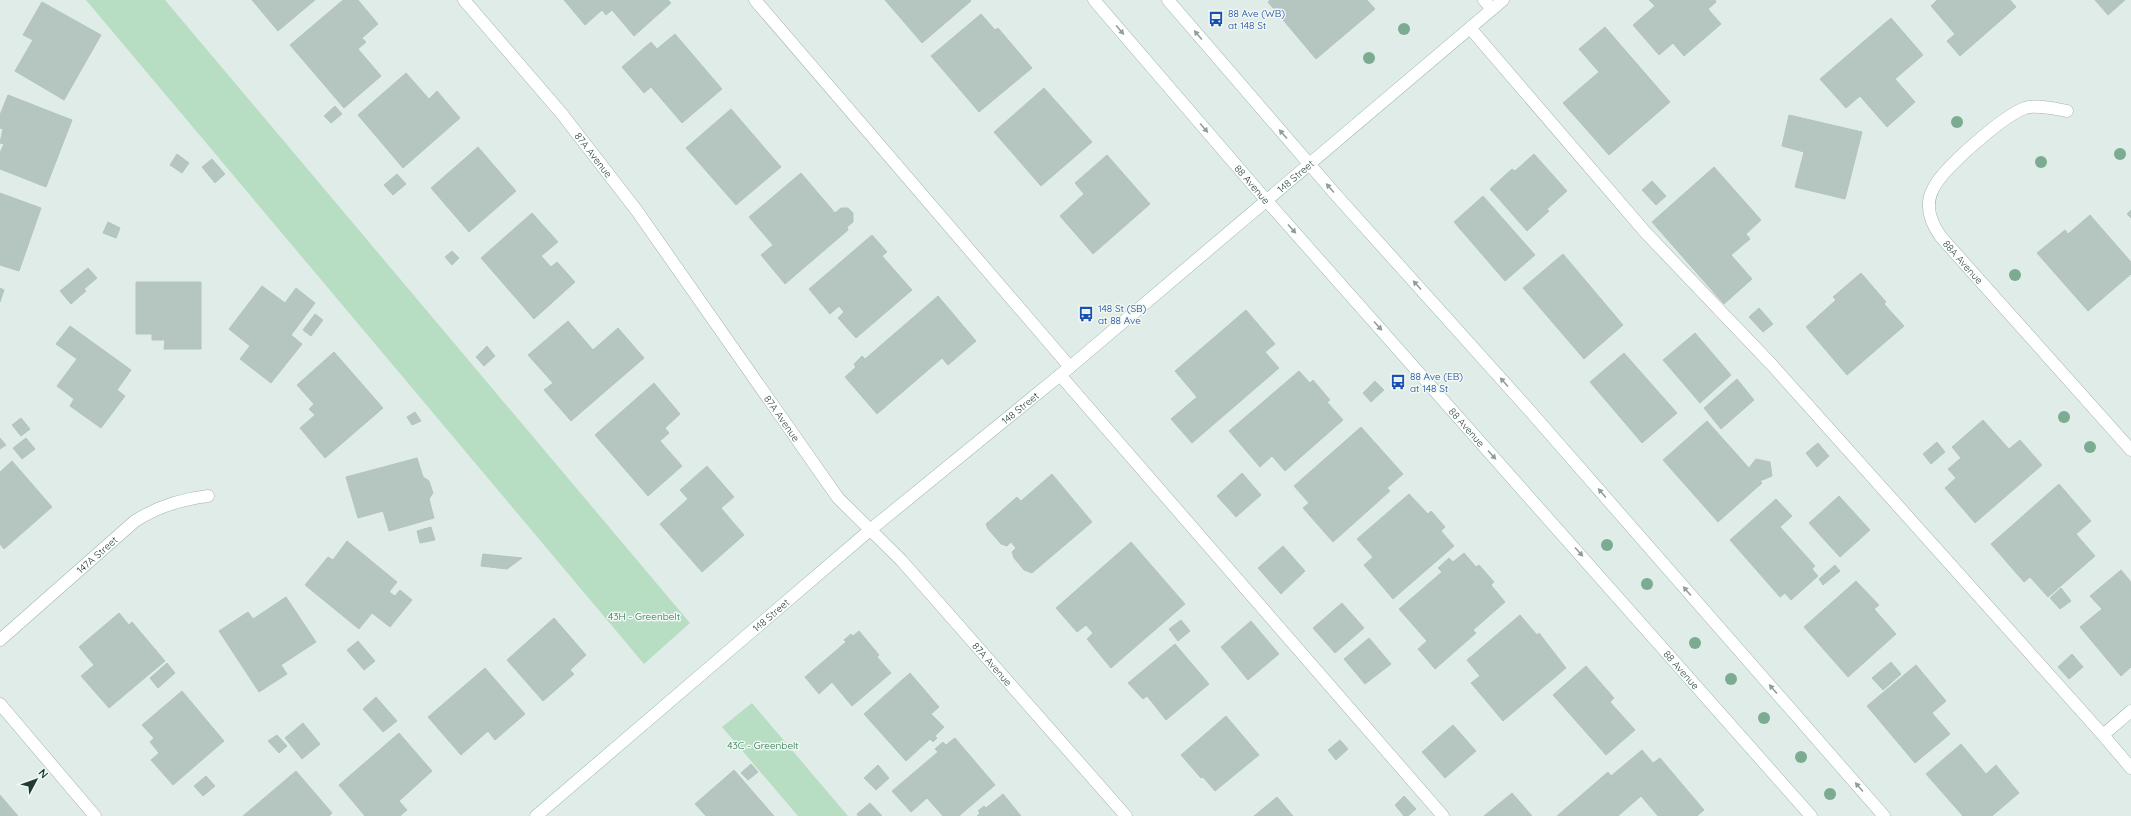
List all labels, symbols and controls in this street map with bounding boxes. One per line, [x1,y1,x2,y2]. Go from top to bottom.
place label: 88 Ave (WB) at 148 St [1228,7,1285,32]
bus stop icon: 88 Ave (WB) at 148 St [1207,10,1225,28]
one-way arrow [1115,24,1124,35]
one-way arrow [1194,30,1203,41]
one-way arrow [1199,124,1208,133]
one-way arrow [1278,129,1288,139]
street label: 87A Avenue [572,130,615,180]
street label: 148 Street [1274,156,1317,195]
street label: 88 Avenue [1232,162,1273,207]
one-way arrow [1325,183,1335,193]
one-way arrow [1287,224,1297,234]
street label: 88A Avenue [1940,237,1986,287]
one-way arrow [1412,280,1421,290]
place label: 148 St (SB) at 88 Ave [1098,302,1147,327]
bus stop icon: 148 St (SB) at 88 Ave [1077,305,1095,323]
one-way arrow [1374,321,1383,331]
place label: 88 Ave (EB) at 148 St [1410,370,1463,395]
bus stop icon: 88 Ave (EB) at 148 St [1389,373,1407,391]
one-way arrow [1499,376,1508,387]
street label: 148 Street [999,388,1042,427]
street label: 87A Avenue [761,393,803,444]
street label: 88 Avenue [1446,405,1488,450]
one-way arrow [1488,450,1497,460]
one-way arrow [1597,488,1606,498]
street label: 147A Street [74,533,120,576]
one-way arrow [1574,547,1583,557]
one-way arrow [1683,586,1692,596]
street label: 148 Street [750,595,792,634]
park label: 43H - Greenbelt [608,610,681,623]
street label: 87A Avenue [970,639,1015,689]
street label: 88 Avenue [1661,648,1703,692]
one-way arrow [1768,684,1778,694]
park label: 43C - Greenbelt [727,739,799,752]
north arrow [16,760,56,800]
text: N [36,766,51,781]
one-way arrow [1854,781,1863,792]

